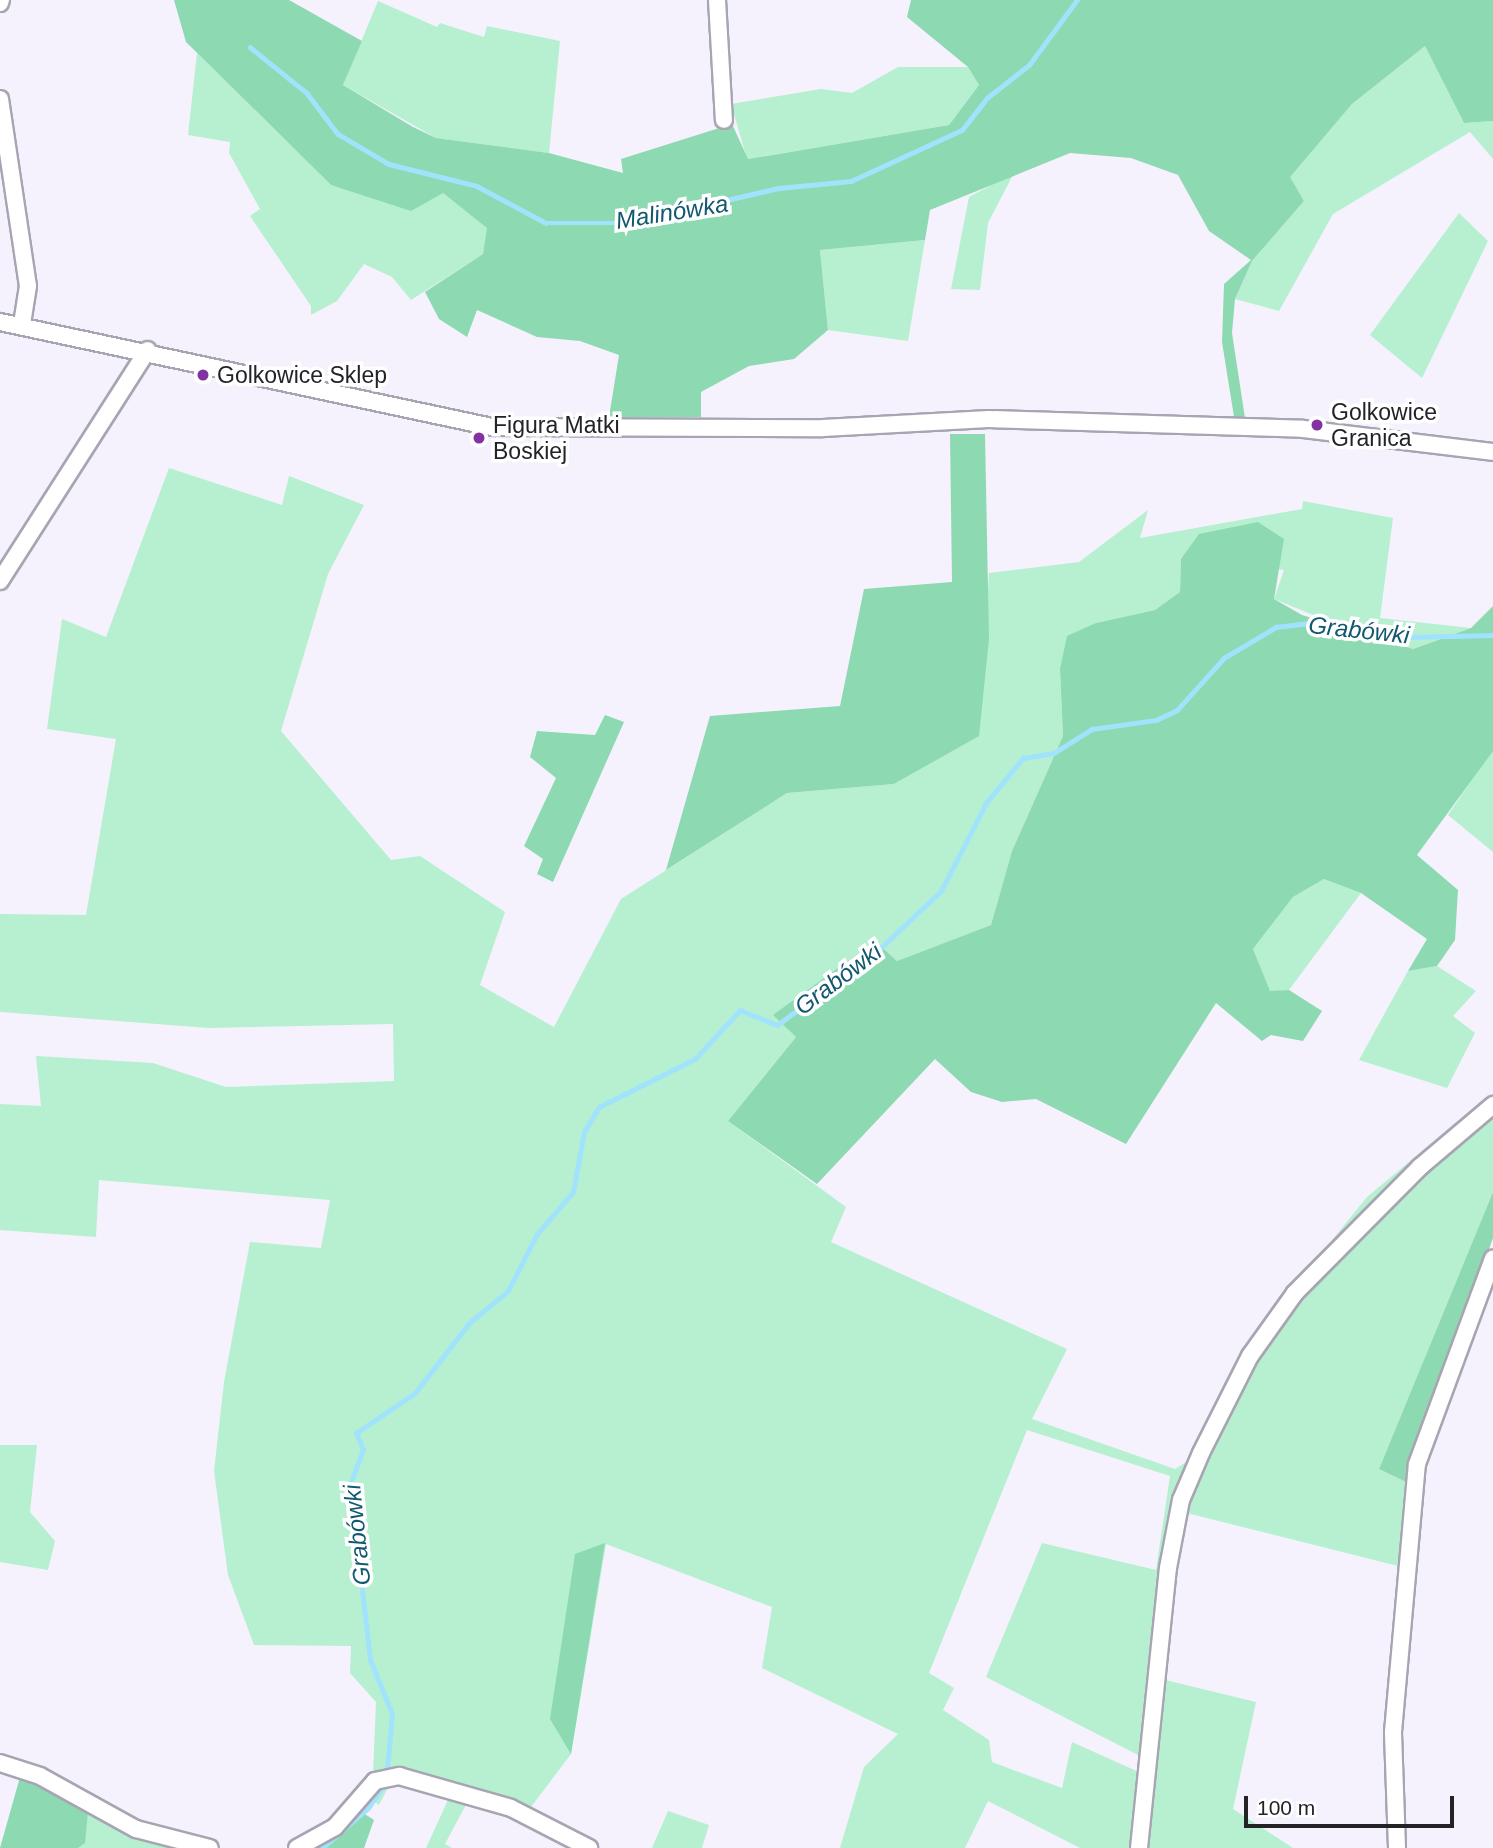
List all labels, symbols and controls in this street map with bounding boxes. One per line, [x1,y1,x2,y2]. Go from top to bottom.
water label: Malinówka [614,189,730,235]
place label: Golkowice Sklep [217,361,387,389]
marker: Golkowice Sklep [195,367,211,383]
place label: Golkowice Granica [1331,398,1437,452]
place label: Figura Matki Boskiej [493,411,620,465]
marker: Golkowice Granica [1309,417,1325,433]
marker: Figura Matki Boskiej [471,430,487,446]
water label: Grabówki [1307,610,1411,650]
water label: Grabówki [789,937,887,1021]
water label: Grabówki [337,1483,377,1587]
scale bar [1248,1782,1458,1826]
text: 100 m [1257,1796,1315,1819]

